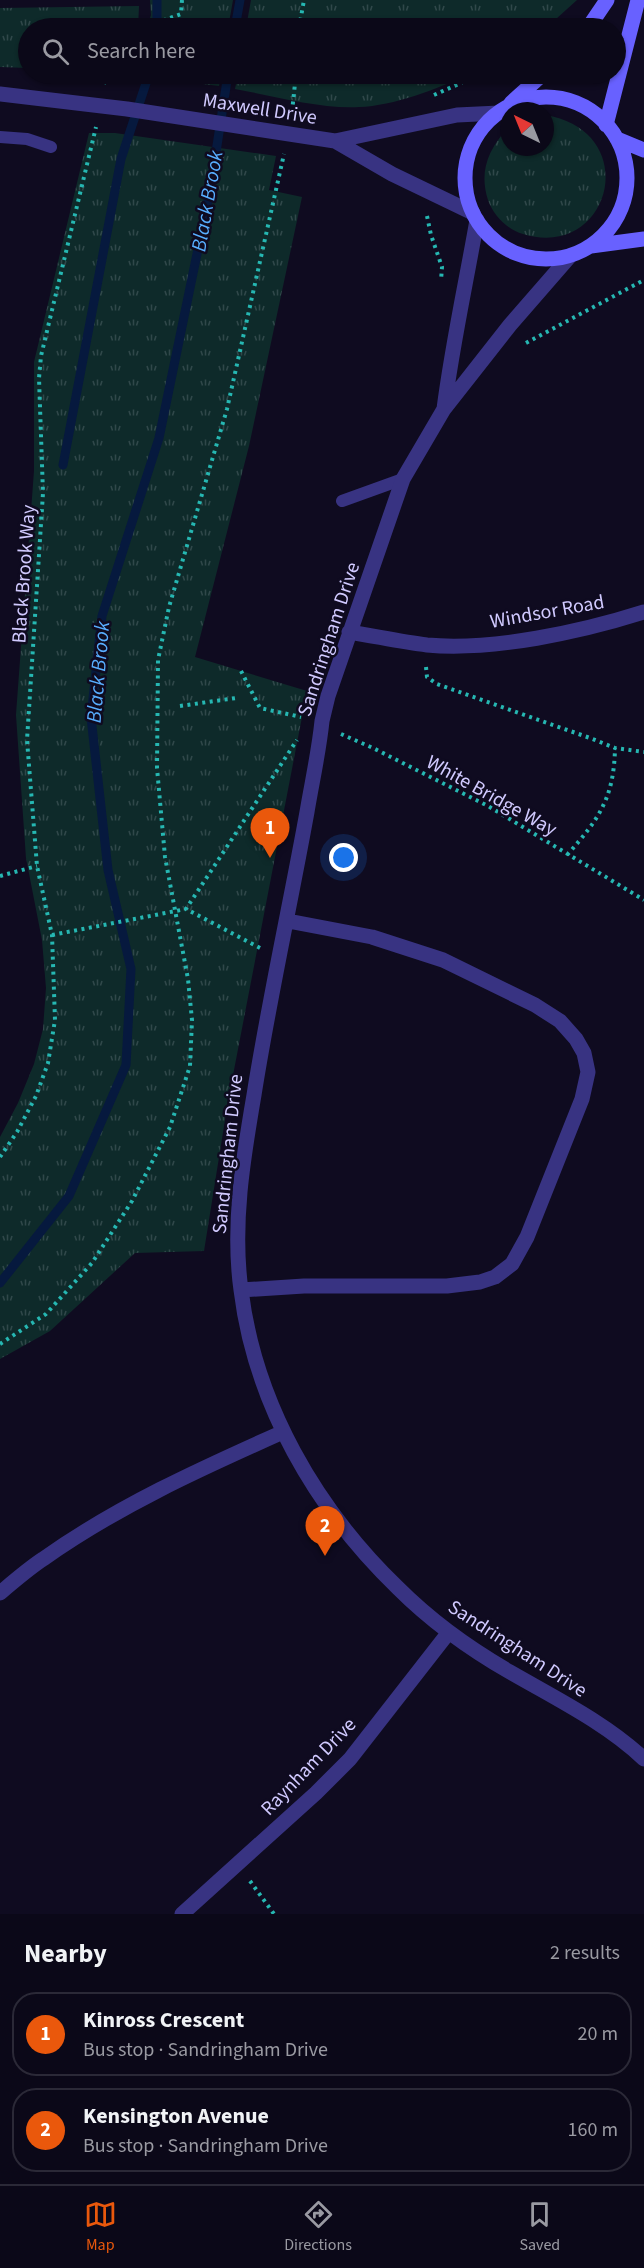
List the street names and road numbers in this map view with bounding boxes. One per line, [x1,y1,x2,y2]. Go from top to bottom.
street label: Maxwell Drive [201,86,319,132]
street label: Black Brook Way [5,503,43,644]
street label: Sandringham Drive [291,559,367,720]
street label: Windsor Road [488,588,607,636]
street label: White Bridge Way [421,748,562,844]
street label: Sandringham Drive [206,1073,250,1235]
street label: Sandringham Drive [442,1593,592,1704]
street label: Raynham Drive [255,1711,363,1822]

